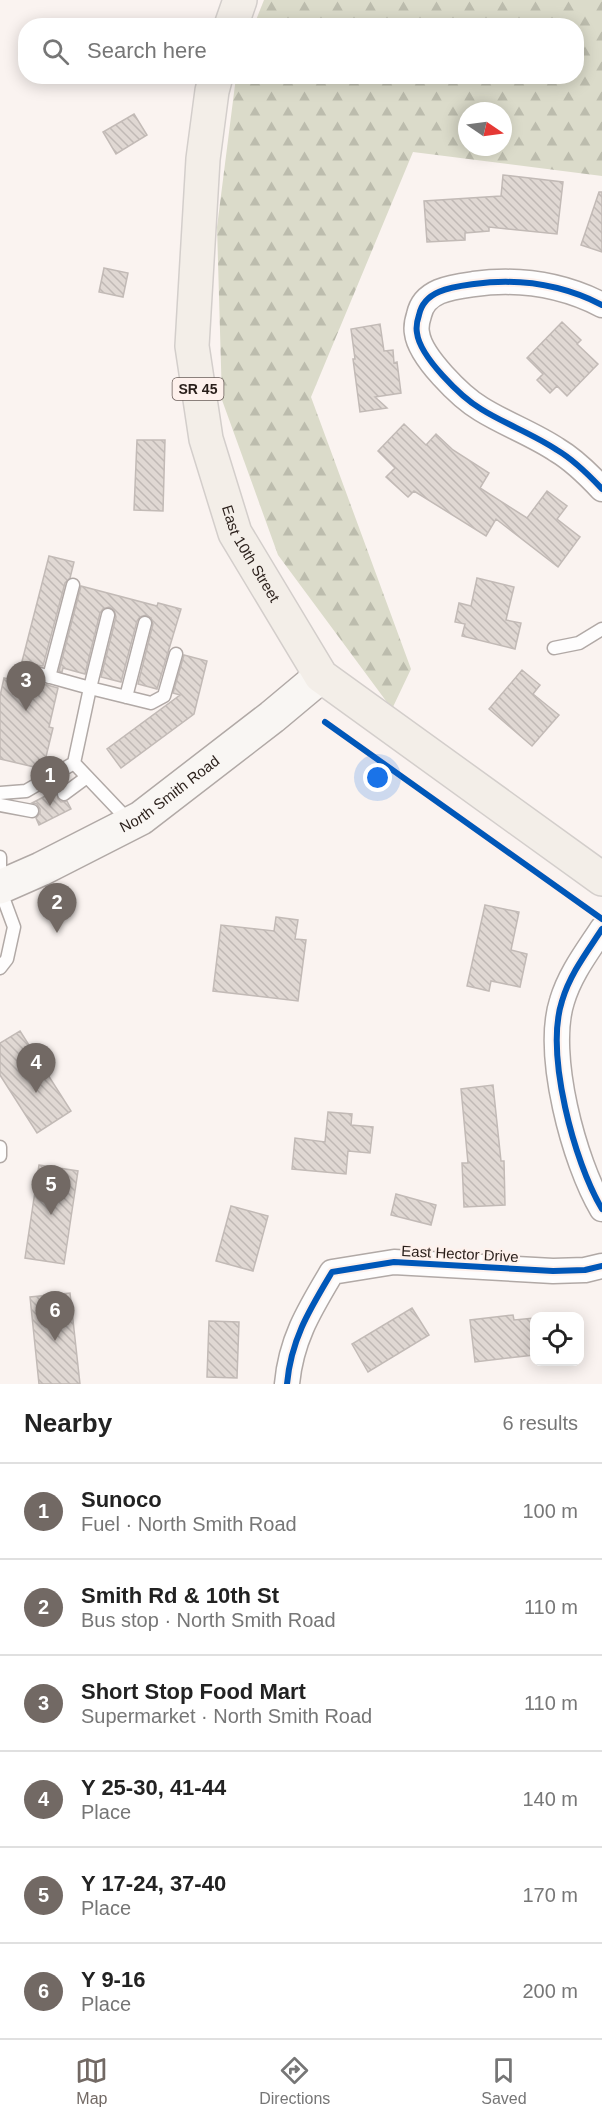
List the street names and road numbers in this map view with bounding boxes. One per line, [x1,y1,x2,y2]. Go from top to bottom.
road number: SR 45 [172,378,224,400]
street label: East 10th Street [219,503,284,605]
street label: North Smith Road [117,752,222,835]
street label: East Hector Drive [401,1242,519,1265]

